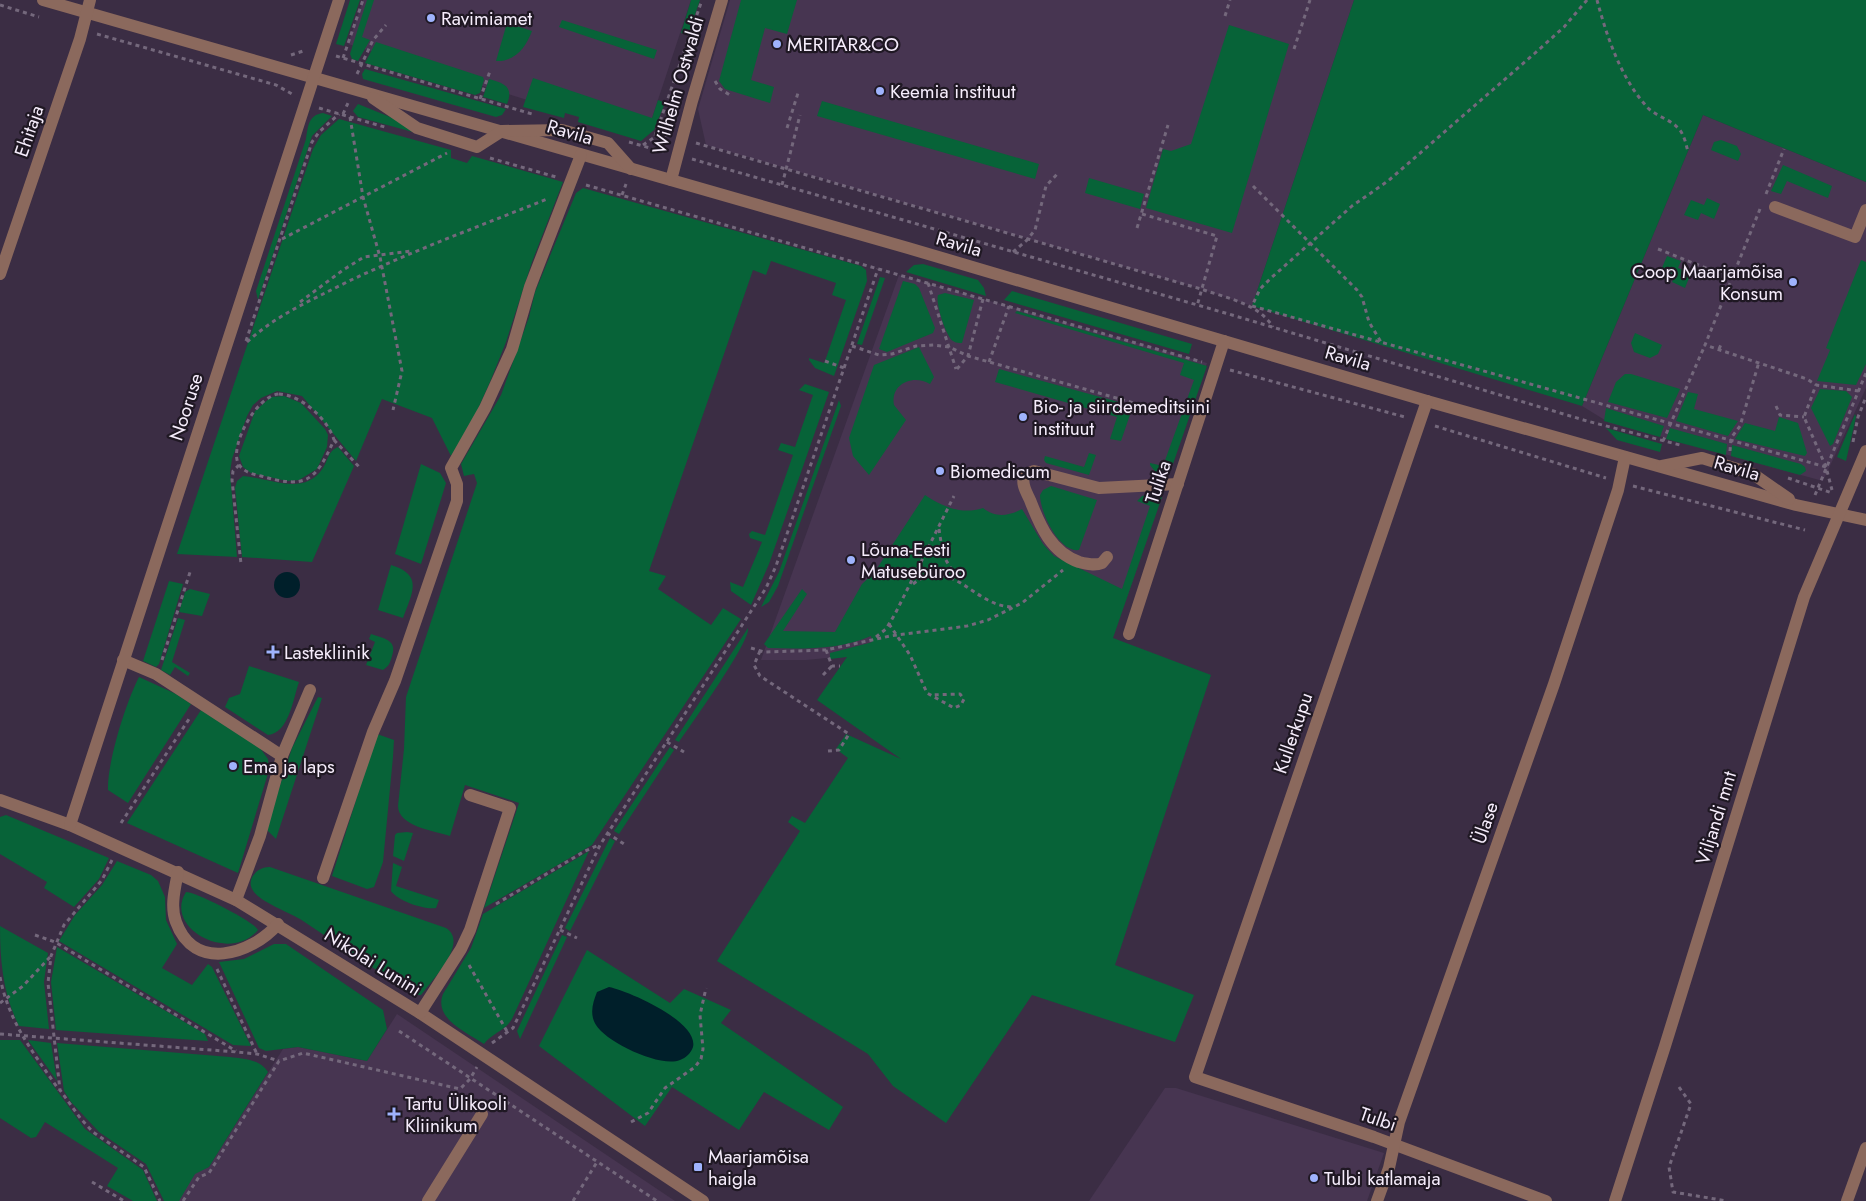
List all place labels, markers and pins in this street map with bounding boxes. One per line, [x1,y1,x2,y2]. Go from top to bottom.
place label: Ravimiamet [441,5,532,32]
marker: Ravimiamet [425,12,437,24]
place label: MERITAR&CO [787,31,899,58]
marker: MERITAR&CO [771,38,783,50]
place label: Keemia instituut [890,78,1016,105]
marker: Keemia instituut [874,85,886,97]
place label: Coop Maarjamõisa Konsum [1632,258,1783,307]
marker: Coop Maarjamõisa Konsum [1787,276,1799,288]
place label: Bio- ja siirdemeditsiini instituut [1033,393,1210,442]
marker: Bio- ja siirdemeditsiini instituut [1017,411,1029,423]
place label: Biomedicum [950,458,1050,485]
marker: Biomedicum [934,465,946,477]
place label: Lõuna-Eesti Matusebüroo [861,536,965,585]
marker: Lõuna-Eesti Matusebüroo [845,554,857,566]
place label: Lastekliinik [284,639,370,666]
marker: Lastekliinik [266,645,280,659]
place label: Ema ja laps [243,753,335,780]
marker: Ema ja laps [227,760,239,772]
place label: Tartu Ülikooli Kliinikum [405,1090,507,1139]
marker: Tartu Ülikooli Kliinikum [387,1107,401,1121]
place label: Maarjamõisa haigla [708,1143,809,1192]
marker: Maarjamõisa haigla [692,1161,704,1173]
place label: Tulbi katlamaja [1324,1165,1441,1192]
marker: Tulbi katlamaja [1308,1172,1320,1184]

